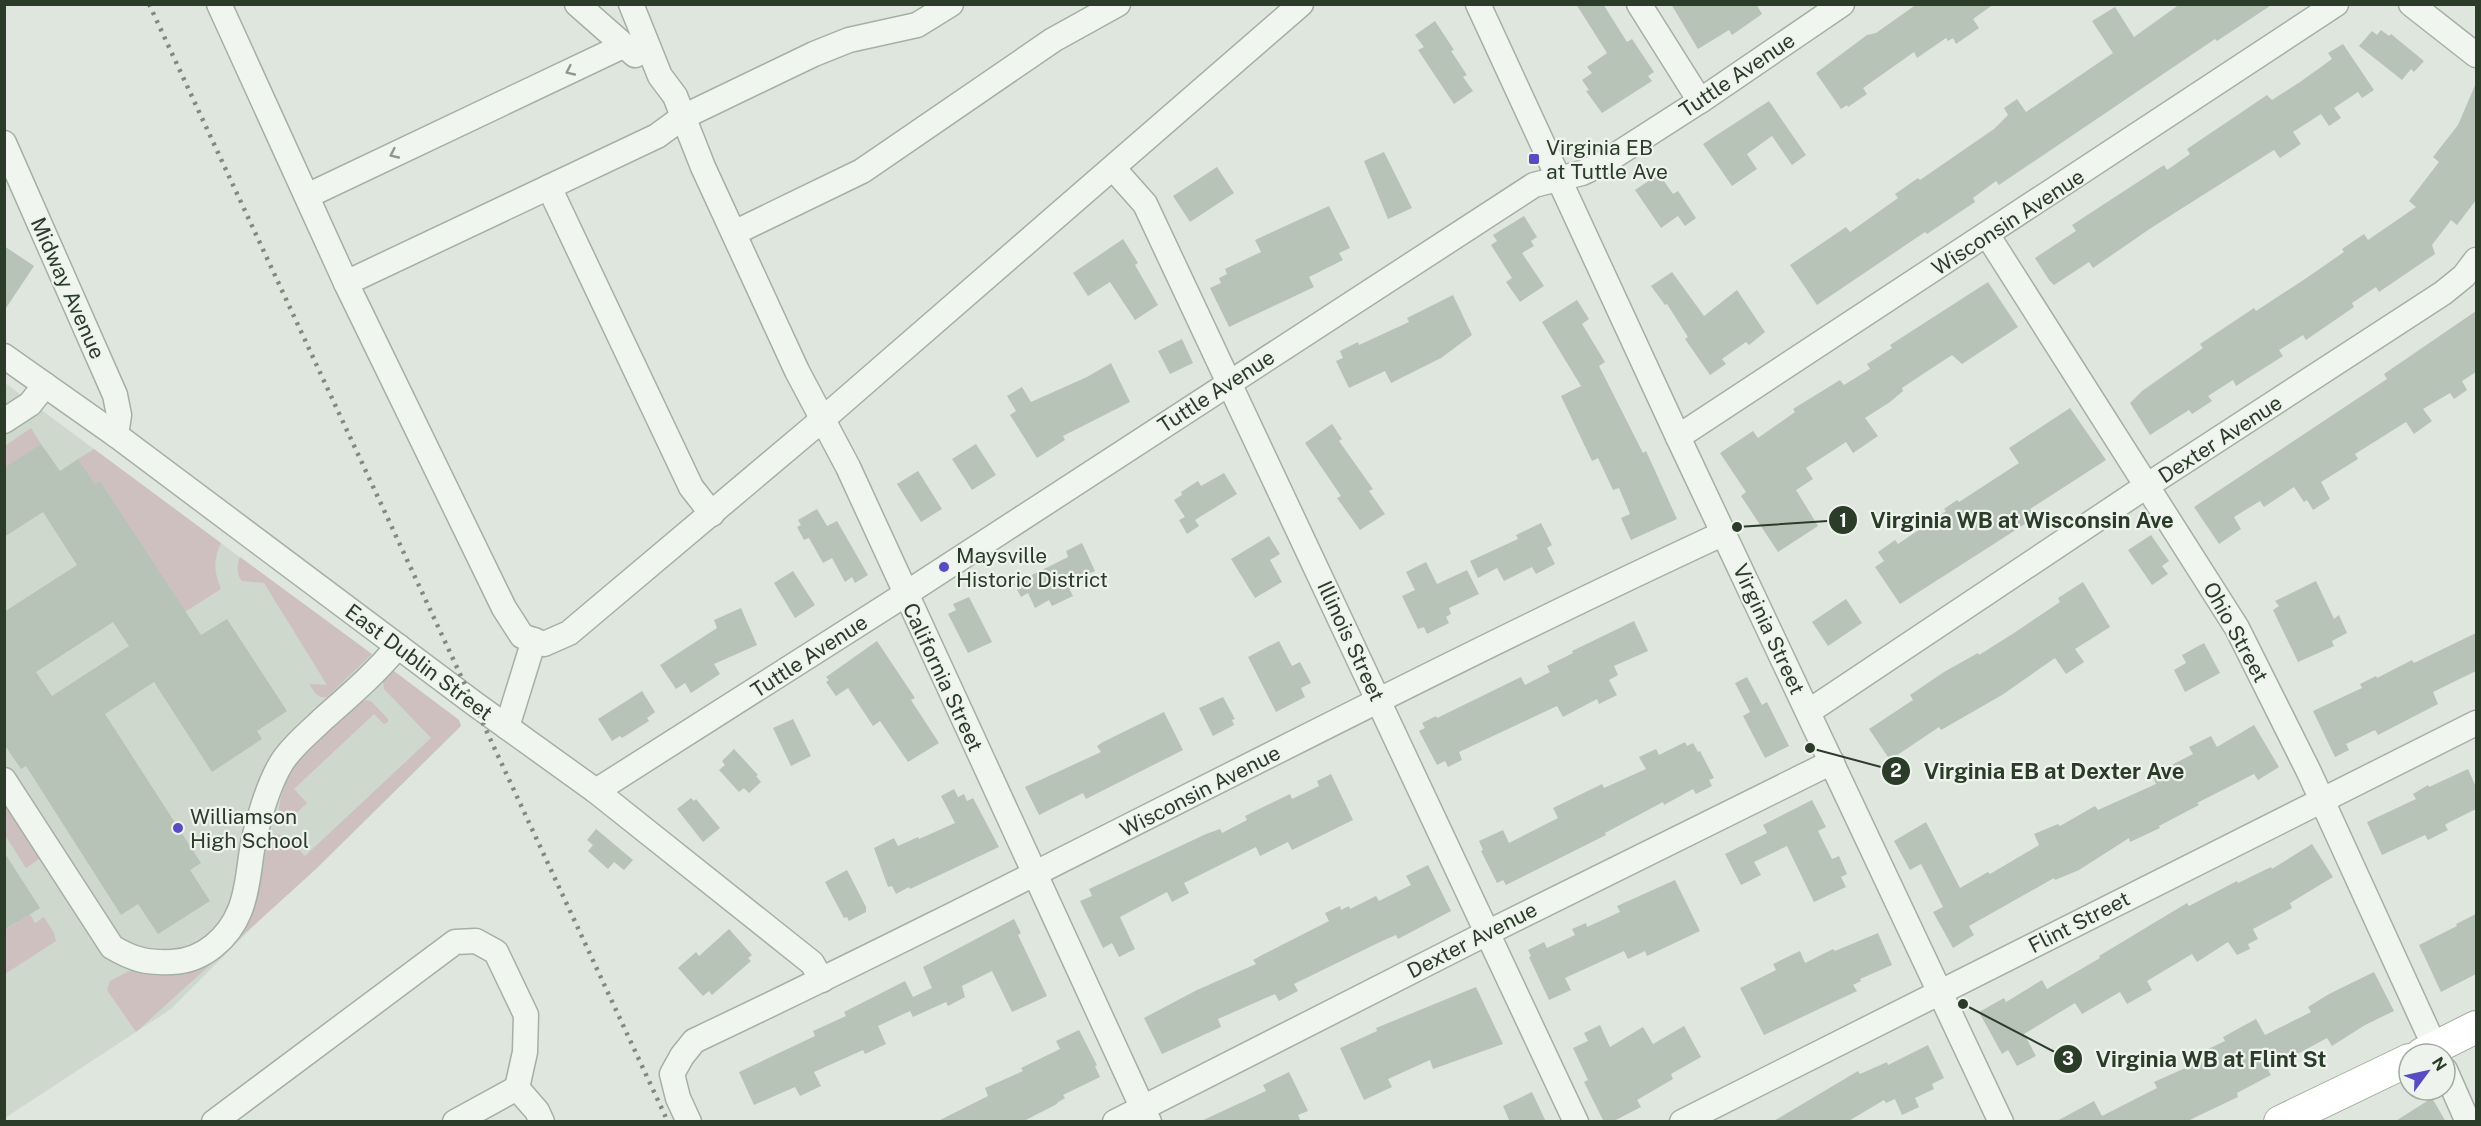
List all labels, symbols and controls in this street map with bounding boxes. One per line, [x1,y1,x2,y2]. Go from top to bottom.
street label: Tuttle Avenue [1675,27,1799,123]
one-way arrow [566,63,577,75]
place label: Virginia EB at Tuttle Ave [1546,135,1668,184]
one-way arrow [390,147,401,159]
marker: Virginia EB at Tuttle Ave [1527,152,1541,166]
street label: Wisconsin Avenue [1927,163,2089,281]
street label: Midway Avenue [26,213,110,363]
street label: Tuttle Avenue [1153,344,1279,438]
street label: Dexter Avenue [2154,390,2286,488]
callout: Virginia WB at Wisconsin Ave [1828,500,2186,540]
text: Virginia WB at Wisconsin Ave [1870,507,2174,533]
text: 1 [1839,510,1847,531]
place label: Maysville Historic District [956,543,1108,592]
marker: Maysville Historic District [937,560,951,574]
street label: Virginia Street [1728,560,1810,698]
street label: Illinois Street [1312,577,1390,705]
street label: Ohio Street [2198,578,2274,686]
street label: East Dublin Street [341,599,497,725]
street label: California Street [898,599,988,755]
street label: Tuttle Avenue [746,609,872,703]
street label: Wisconsin Avenue [1116,740,1284,842]
callout: Virginia EB at Dexter Ave [1881,751,2196,791]
text: Virginia EB at Dexter Ave [1924,758,2184,784]
text: 2 [1890,760,1902,781]
place label: Williamson High School [190,804,309,853]
marker: Williamson High School [171,821,185,835]
street label: Flint Street [2024,886,2134,958]
street label: Dexter Avenue [1403,897,1541,983]
callout: Virginia WB at Flint St [2053,1039,2339,1079]
north arrow [2397,1042,2457,1102]
text: Virginia WB at Flint St [2096,1046,2327,1072]
text: 3 [2062,1048,2074,1069]
text: N [2428,1054,2451,1075]

